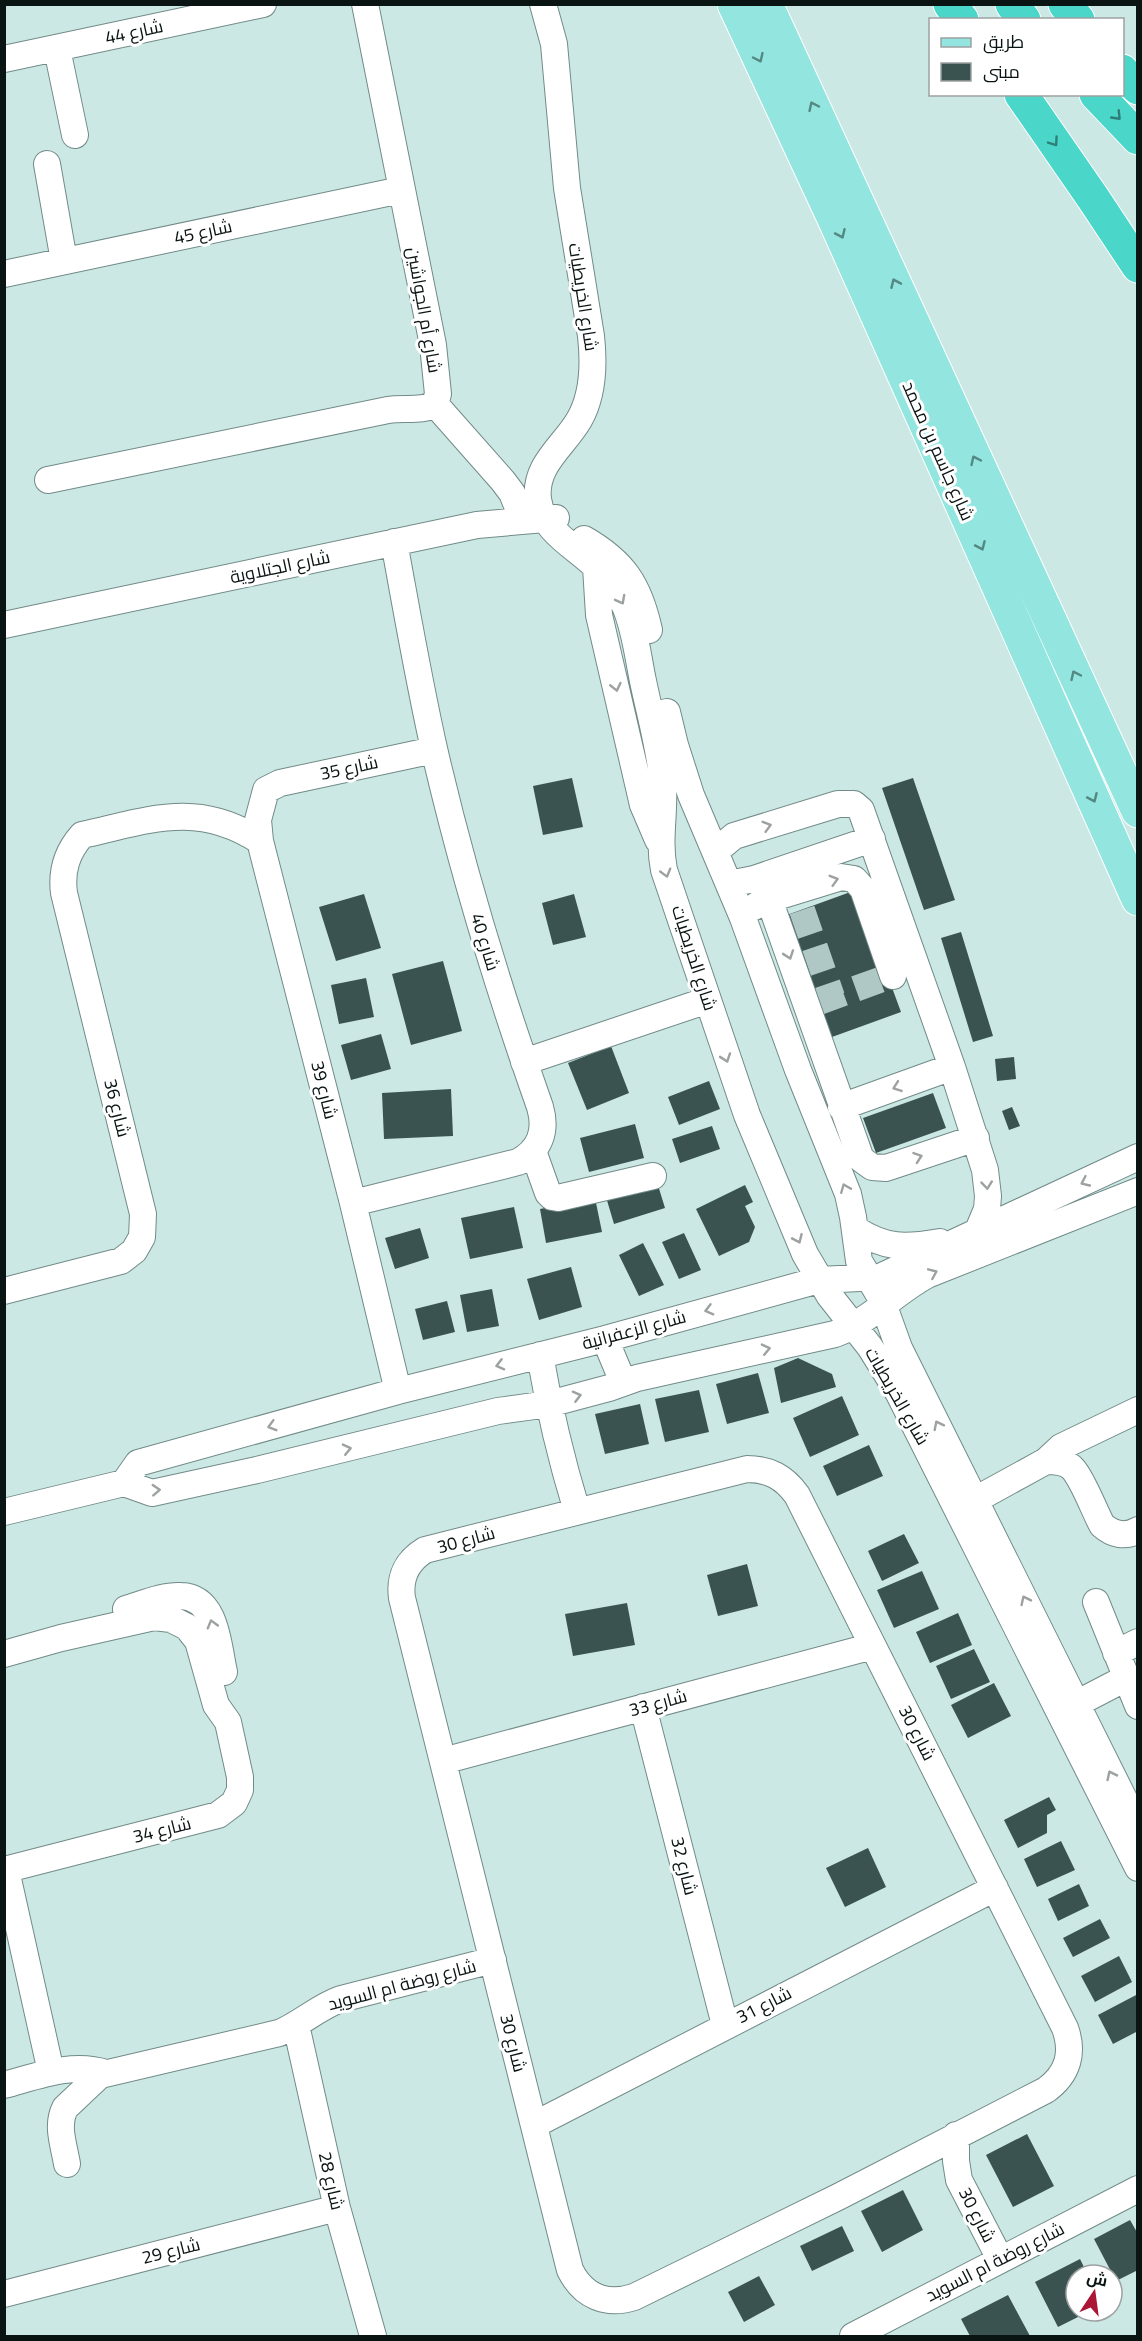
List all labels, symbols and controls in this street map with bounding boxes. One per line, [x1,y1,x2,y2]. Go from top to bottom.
street label: شارع 44 [102,9,166,54]
legend [929,18,1124,96]
text: طريق [983,25,1024,58]
one-way arrow [751,51,763,62]
text: مبنى [983,55,1020,88]
one-way arrow [808,101,820,112]
one-way arrow [1109,109,1120,120]
one-way arrow [1047,136,1058,147]
street label: شارع 45 [171,209,235,254]
one-way arrow [833,228,845,239]
street label: شارع الخريطيات [559,240,608,354]
street label: شارع أم الجواشين [397,244,452,376]
one-way arrow [890,278,902,289]
street label: شارع جاسم بن محمد [893,375,984,526]
one-way arrow [971,456,983,467]
street label: شارع الجتلاوية [227,540,333,593]
one-way arrow [974,540,986,551]
one-way arrow [614,594,625,604]
one-way arrow [1070,671,1082,682]
one-way arrow [608,681,621,691]
street label: شارع 35 [317,745,381,790]
one-way arrow [1086,791,1098,802]
one-way arrow [762,820,772,833]
one-way arrow [659,867,671,878]
one-way arrow [828,875,839,887]
street label: شارع الخريطيات [662,901,727,1015]
street label: شارع 40 [461,909,510,975]
one-way arrow [781,949,794,960]
one-way arrow [719,1052,732,1063]
street label: شارع 39 [301,1057,348,1122]
street label: شارع 36 [94,1075,141,1140]
one-way arrow [892,1079,903,1092]
one-way arrow [912,1152,923,1165]
one-way arrow [1080,1174,1091,1186]
one-way arrow [980,1181,993,1190]
one-way arrow [840,1183,852,1194]
one-way arrow [791,1233,803,1244]
one-way arrow [926,1268,937,1280]
street label: شارع الزعفرانية [578,1300,690,1359]
one-way arrow [705,1303,715,1315]
street label: شارع الخريطيات [856,1340,939,1451]
one-way arrow [761,1343,771,1356]
one-way arrow [496,1358,506,1370]
one-way arrow [572,1391,582,1404]
one-way arrow [267,1419,277,1431]
one-way arrow [933,1421,945,1432]
one-way arrow [341,1443,351,1456]
one-way arrow [152,1484,161,1496]
street label: شارع 30 [433,1516,499,1563]
one-way arrow [1020,1595,1032,1606]
one-way arrow [207,1619,219,1630]
street label: شارع 33 [625,1679,691,1726]
street label: شارع 30 [889,1699,946,1767]
one-way arrow [1107,1770,1119,1781]
street label: شارع 34 [129,1806,194,1853]
street label: شارع 32 [661,1833,708,1898]
street label: شارع روضة ام السويد [324,1949,480,2020]
street label: شارع 31 [730,1976,798,2033]
street label: شارع 30 [490,2010,537,2075]
street label: شارع 28 [309,2148,354,2213]
street label: شارع 30 [949,2181,1006,2249]
street label: شارع روضة ام السويد [919,2212,1070,2311]
street label: شارع 29 [138,2227,203,2274]
text: ش [1084,2261,1111,2295]
north arrow [1064,2263,1124,2323]

